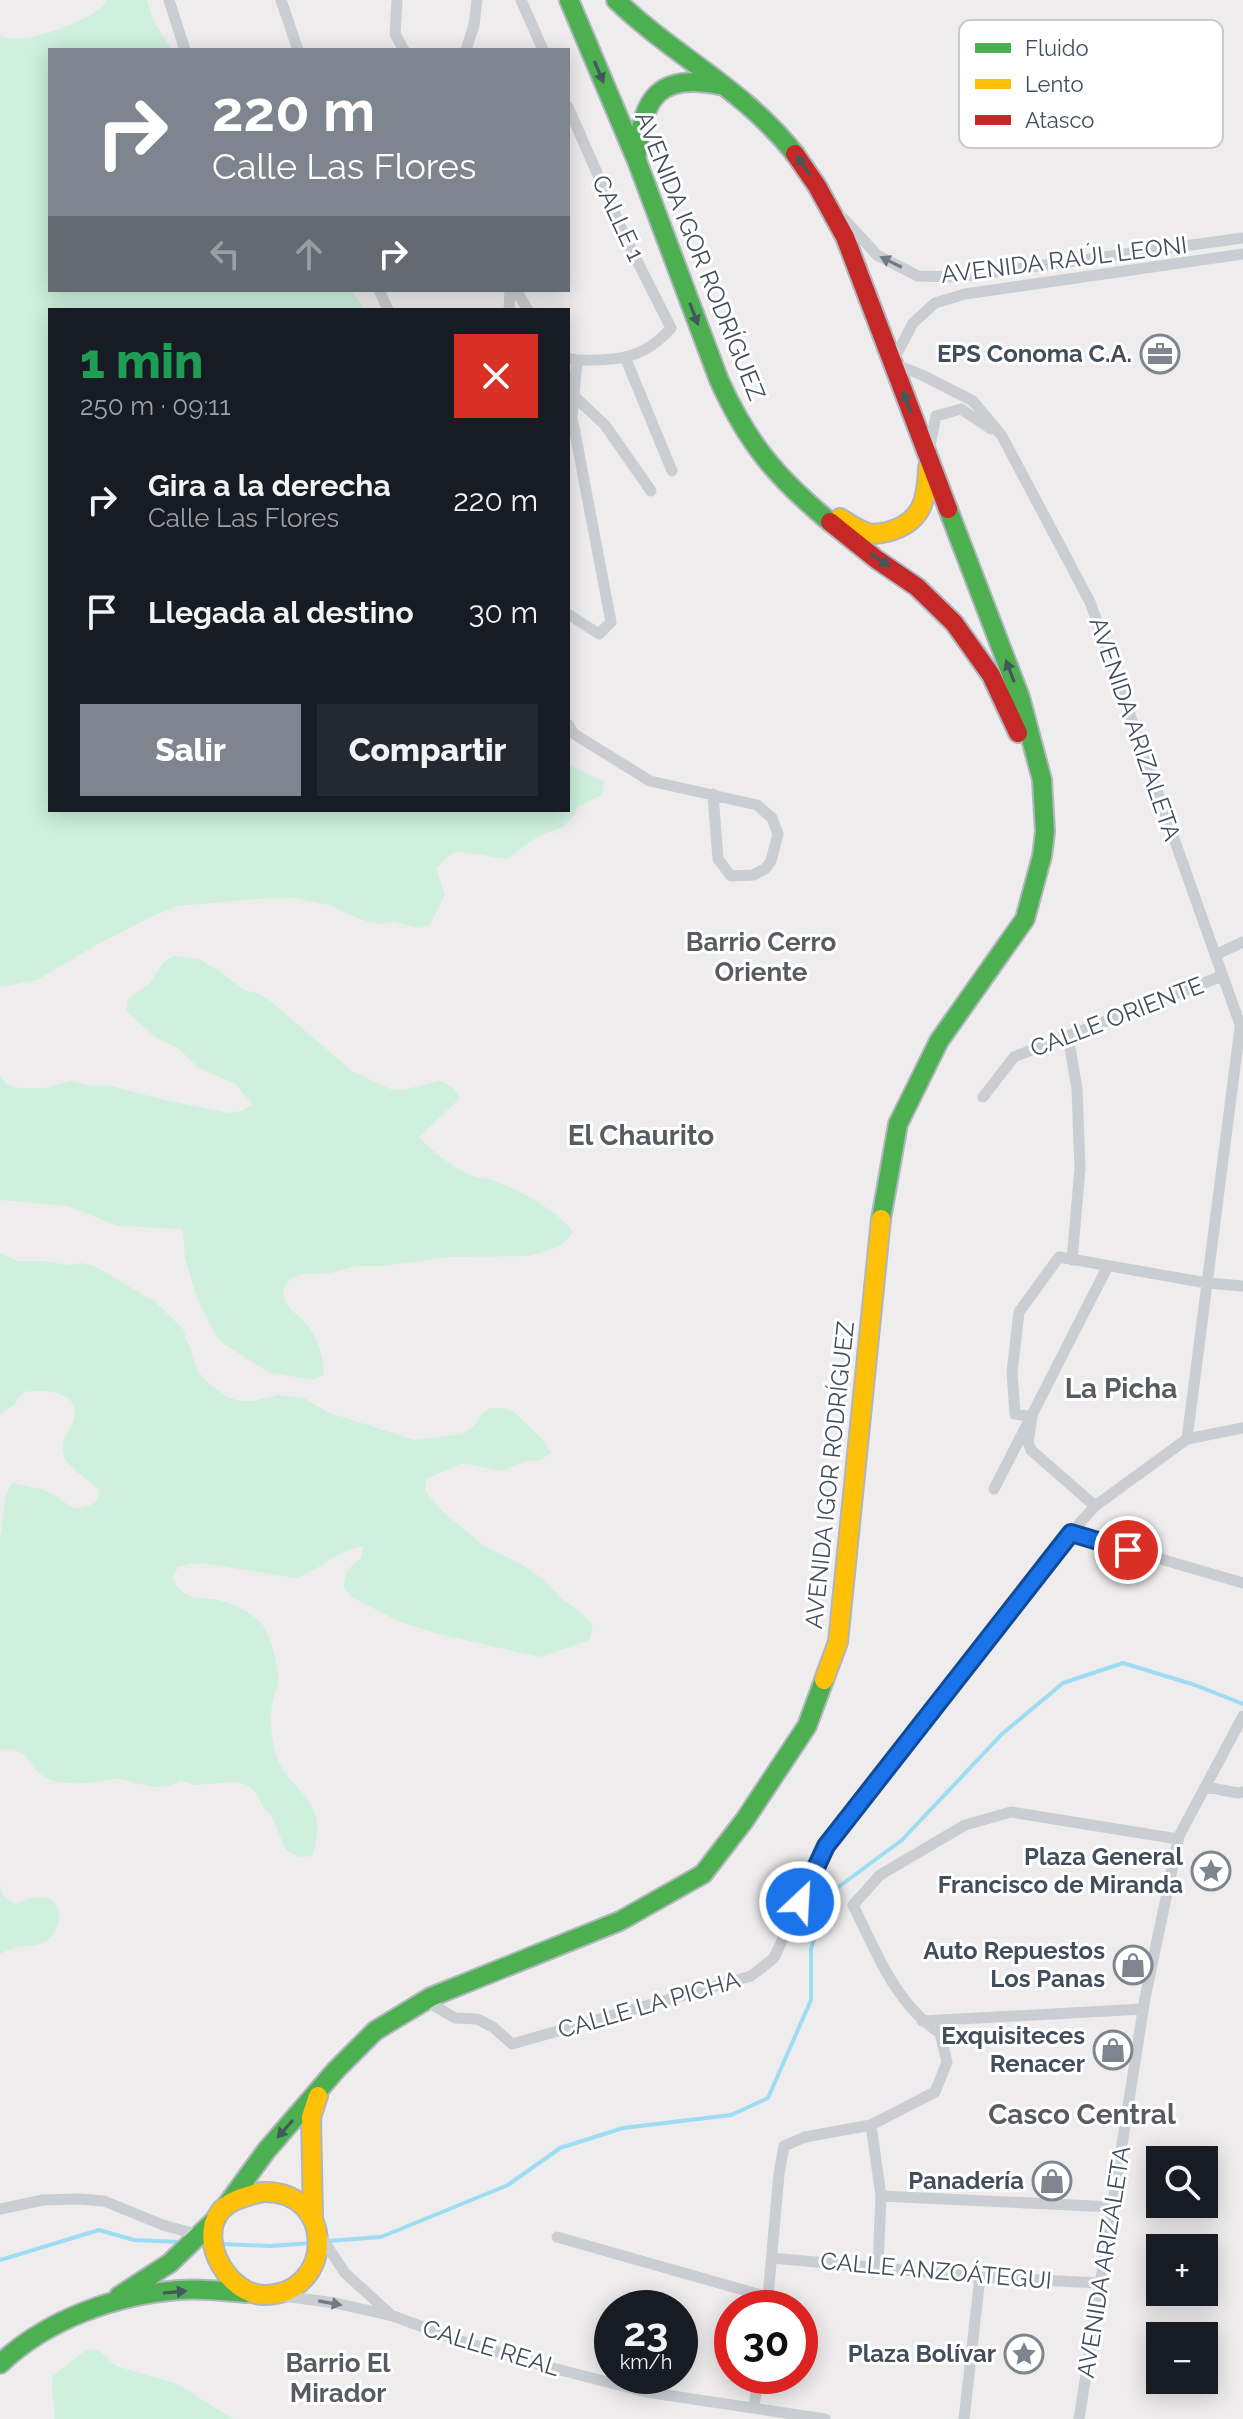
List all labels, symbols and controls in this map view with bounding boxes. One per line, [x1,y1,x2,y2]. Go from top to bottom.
legend [959,20,1223,148]
text: Fluido [1025,35,1089,61]
one-way arrow [593,60,606,84]
text: Lento [1025,71,1083,97]
text: 220 m [212,78,375,144]
icon: right [80,80,184,184]
street label: AVENIDA IGOR RODRÍGUEZ [629,107,772,404]
text: Atasco [1025,107,1094,133]
text: Calle Las Flores [212,145,476,187]
one-way arrow [796,154,811,175]
street label: CALLE 1 [586,170,651,265]
street label: AVENIDA RAÚL LEONI [939,230,1189,289]
icon: left [203,232,247,276]
icon: ahead [287,232,331,276]
icon: right [371,232,415,276]
one-way arrow [879,255,902,269]
one-way arrow [688,302,701,326]
text: 1 min [80,333,203,389]
office icon: EPS Conoma C.A. [1139,333,1181,375]
button: close [454,334,538,418]
place label: EPS Conoma C.A. [937,339,1132,368]
one-way arrow [900,390,913,414]
text: 250 m · 09:11 [80,391,231,421]
text: Gira a la derecha [148,468,391,503]
icon: right [80,478,124,522]
text: 220 m [453,483,538,518]
text: Calle Las Flores [148,503,339,533]
one-way arrow [869,553,891,567]
icon: arrive [80,590,124,634]
text: Llegada al destino [148,595,414,630]
text: 30 m [468,595,538,630]
street label: AVENIDA ARIZALETA [1084,613,1187,844]
one-way arrow [1003,659,1016,683]
button: Salir [80,704,301,796]
button: Compartir [317,704,538,796]
district label: Barrio Cerro Oriente [686,927,836,987]
street label: CALLE ORIENTE [1026,970,1208,1063]
district label: El Chaurito [568,1119,714,1152]
street label: AVENIDA IGOR RODRÍGUEZ [799,1320,860,1630]
district label: La Picha [1065,1372,1177,1405]
pin [1094,1516,1162,1584]
icon: arrive [1106,1528,1150,1572]
place label: Plaza General Francisco de Miranda [938,1842,1183,1899]
place icon: Plaza General Francisco de Miranda [1190,1850,1232,1892]
position arrow [758,1860,842,1944]
place label: Auto Repuestos Los Panas [923,1936,1105,1993]
shop icon: Auto Repuestos Los Panas [1112,1944,1154,1986]
street label: CALLE LA PICHA [554,1965,743,2044]
place label: Exquisiteces Renacer [941,2021,1085,2078]
shop icon: Exquisiteces Renacer [1092,2029,1134,2071]
district label: Casco Central [988,2098,1176,2131]
one-way arrow [277,2120,295,2139]
street label: AVENIDA ARIZALETA [1071,2144,1136,2380]
map controls [1146,2146,1218,2394]
button: search [1146,2146,1218,2218]
shop icon: Panadería [1031,2160,1073,2202]
place label: Panadería [908,2166,1024,2195]
button: + [1146,2234,1218,2306]
street label: CALLE ANZOÁTEGUI [819,2246,1053,2295]
one-way arrow [163,2285,188,2298]
speed limit sign: 30 [714,2290,818,2394]
one-way arrow [318,2297,343,2309]
text: 23 [624,2308,668,2355]
street label: CALLE REAL [419,2313,563,2382]
button: − [1146,2322,1218,2394]
place icon: Plaza Bolívar [1003,2333,1045,2375]
place label: Plaza Bolívar [848,2339,996,2368]
district label: Barrio El Mirador [285,2348,391,2408]
text: km/h [620,2350,672,2374]

